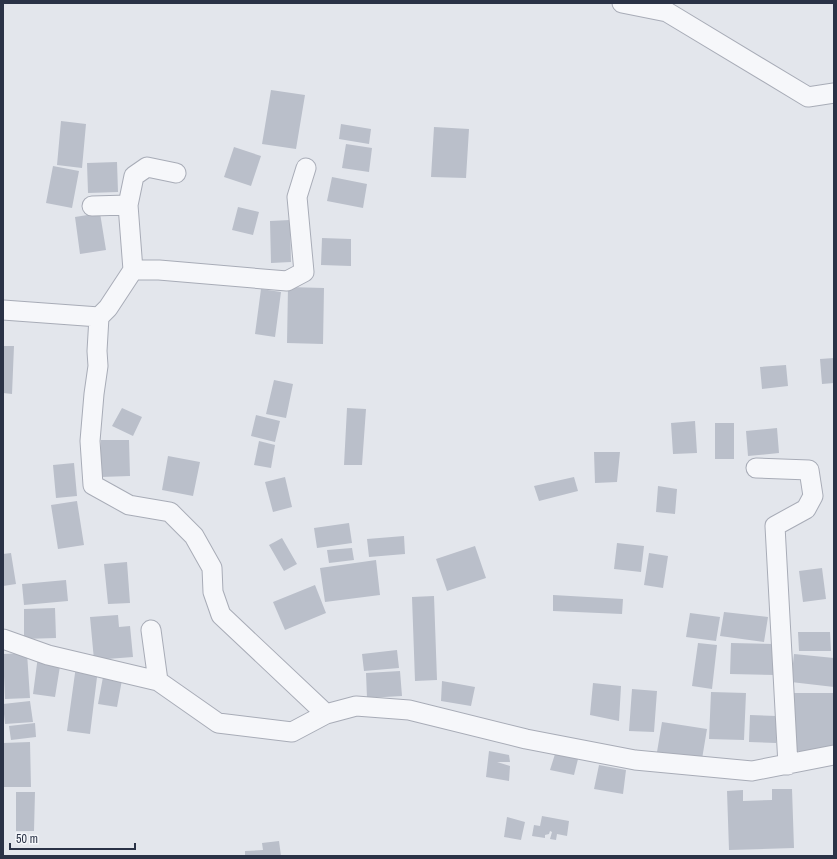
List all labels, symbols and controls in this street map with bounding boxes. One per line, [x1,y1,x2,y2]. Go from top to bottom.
scale bar [10,825,135,851]
text: 50 m [16,831,38,847]

